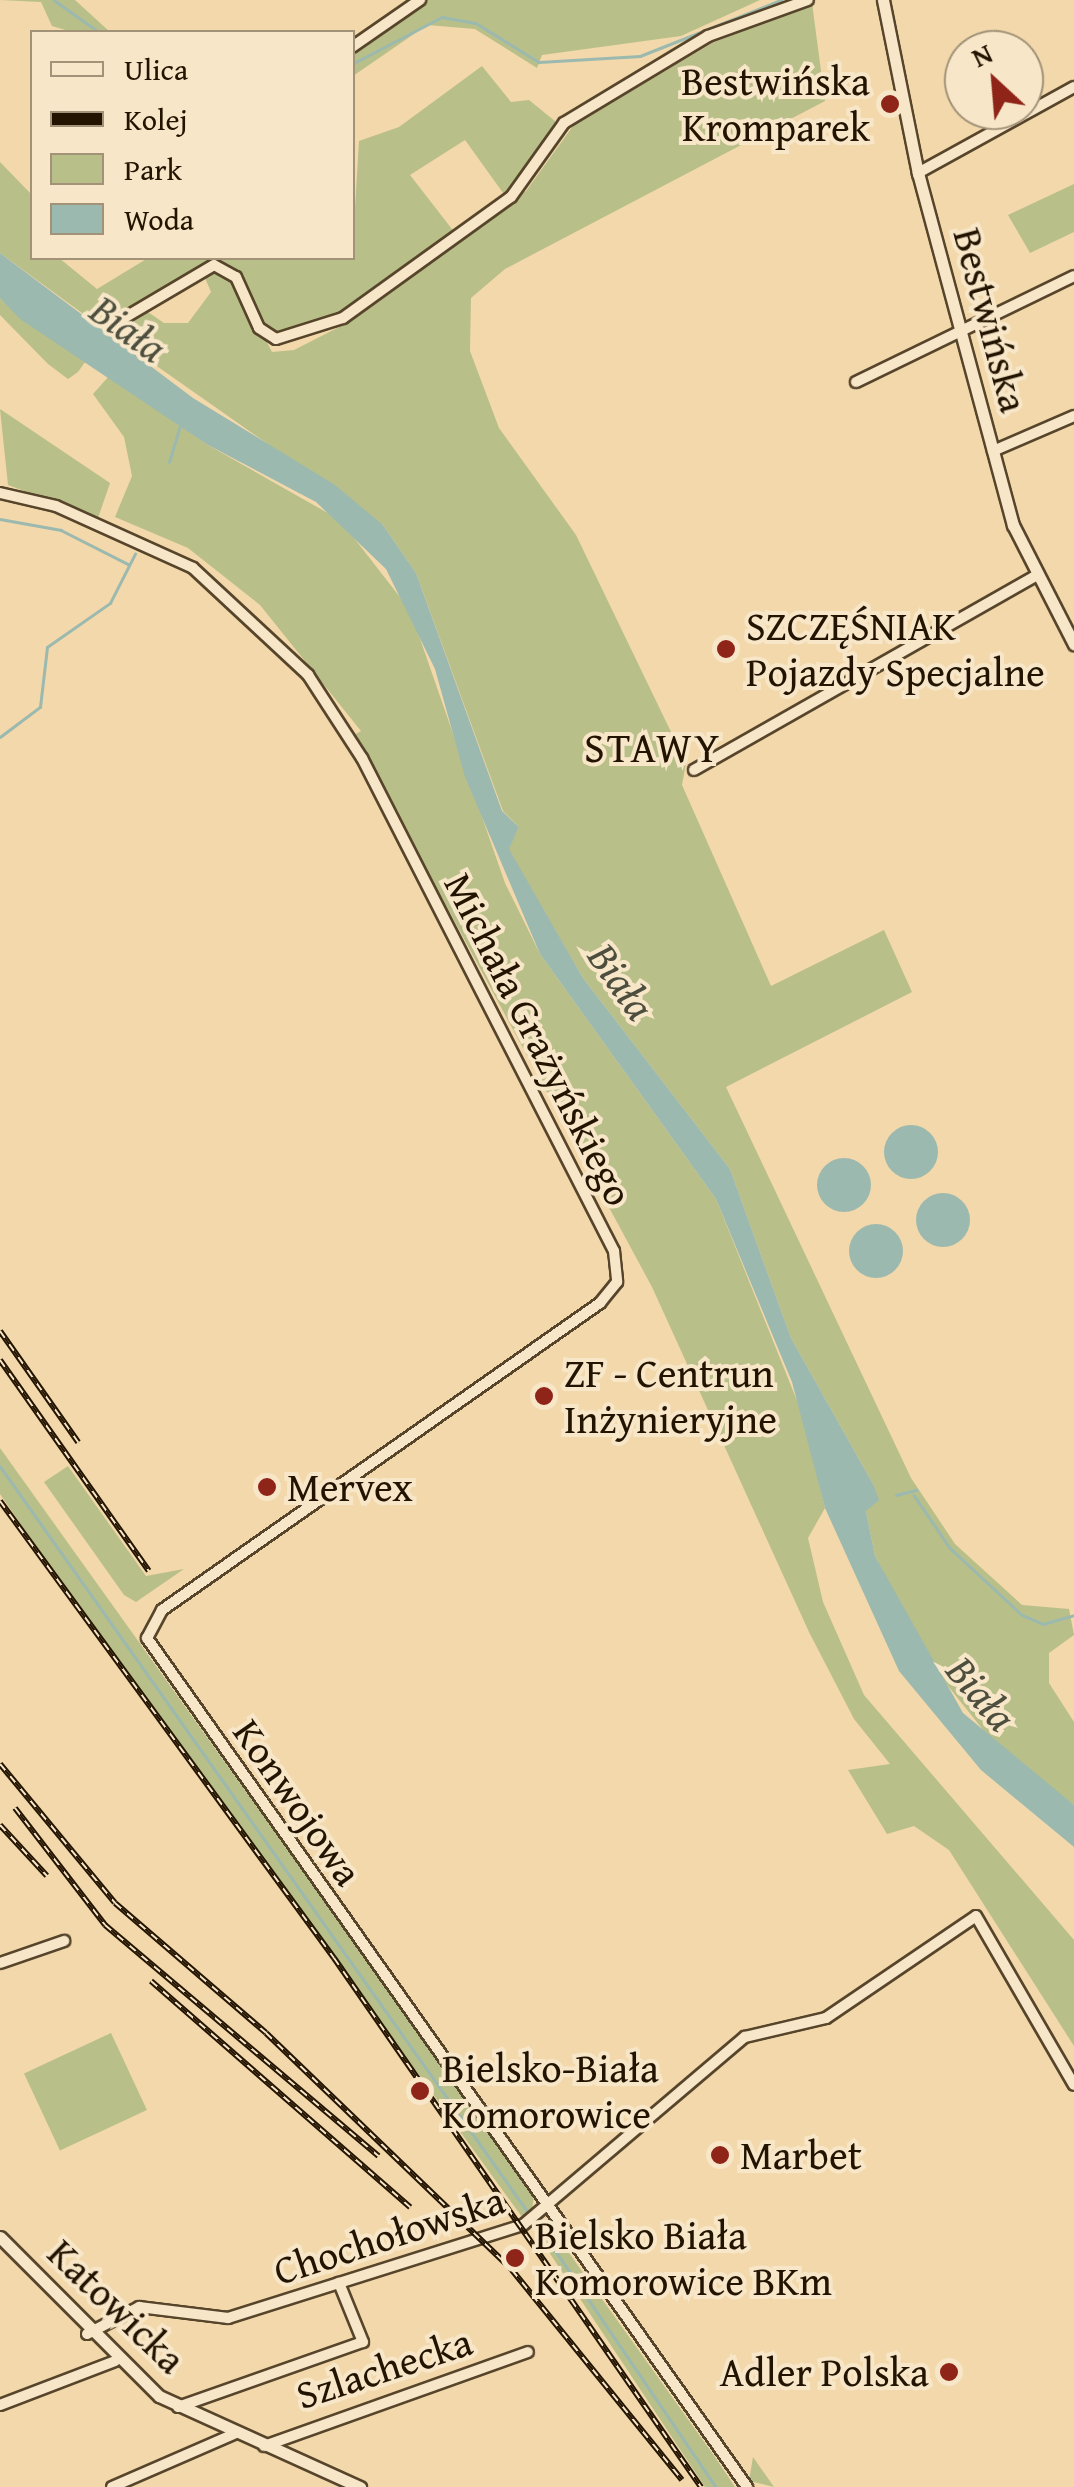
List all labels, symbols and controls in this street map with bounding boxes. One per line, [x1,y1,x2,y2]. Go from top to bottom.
legend [30,30,355,260]
north arrow [944,30,1044,130]
text: N [964,32,999,77]
text: Ulica [124,47,188,91]
place label: Bestwińska Kromparek [681,57,870,151]
marker: Bestwińska Kromparek [879,93,901,115]
text: Kolej [124,97,188,141]
text: Park [124,147,182,191]
text: Woda [124,197,194,241]
street label: Bestwińska [943,223,1039,417]
water label: Biała [81,284,177,372]
place label: SZCZĘŚNIAK Pojazdy Specjalne [746,602,1045,696]
marker: SZCZĘŚNIAK Pojazdy Specjalne [715,638,737,660]
district label: STAWY [584,722,722,772]
street label: Michała Grażyńskiego [434,865,644,1213]
water label: Biała [578,933,666,1029]
place label: ZF - Centrun Inżynieryjne [564,1349,777,1443]
marker: ZF - Centrun Inżynieryjne [533,1385,555,1407]
place label: Mervex [287,1463,413,1511]
marker: Mervex [256,1476,278,1498]
water label: Biała [936,1645,1028,1741]
street label: Konwojowa [223,1710,373,1894]
place label: Bielsko-Biała Komorowice [442,2044,659,2138]
marker: Bielsko-Biała Komorowice [407,2078,433,2104]
place label: Marbet [740,2131,862,2179]
marker: Marbet [709,2144,731,2166]
street label: Chochołowska [268,2175,510,2295]
place label: Bielsko Biała Komorowice BKm [535,2211,832,2305]
street label: Katowicka [38,2229,196,2383]
marker: Bielsko Biała Komorowice BKm [504,2247,526,2269]
street label: Szlachecka [290,2317,478,2419]
place label: Adler Polska [720,2348,929,2396]
marker: Adler Polska [938,2361,960,2383]

